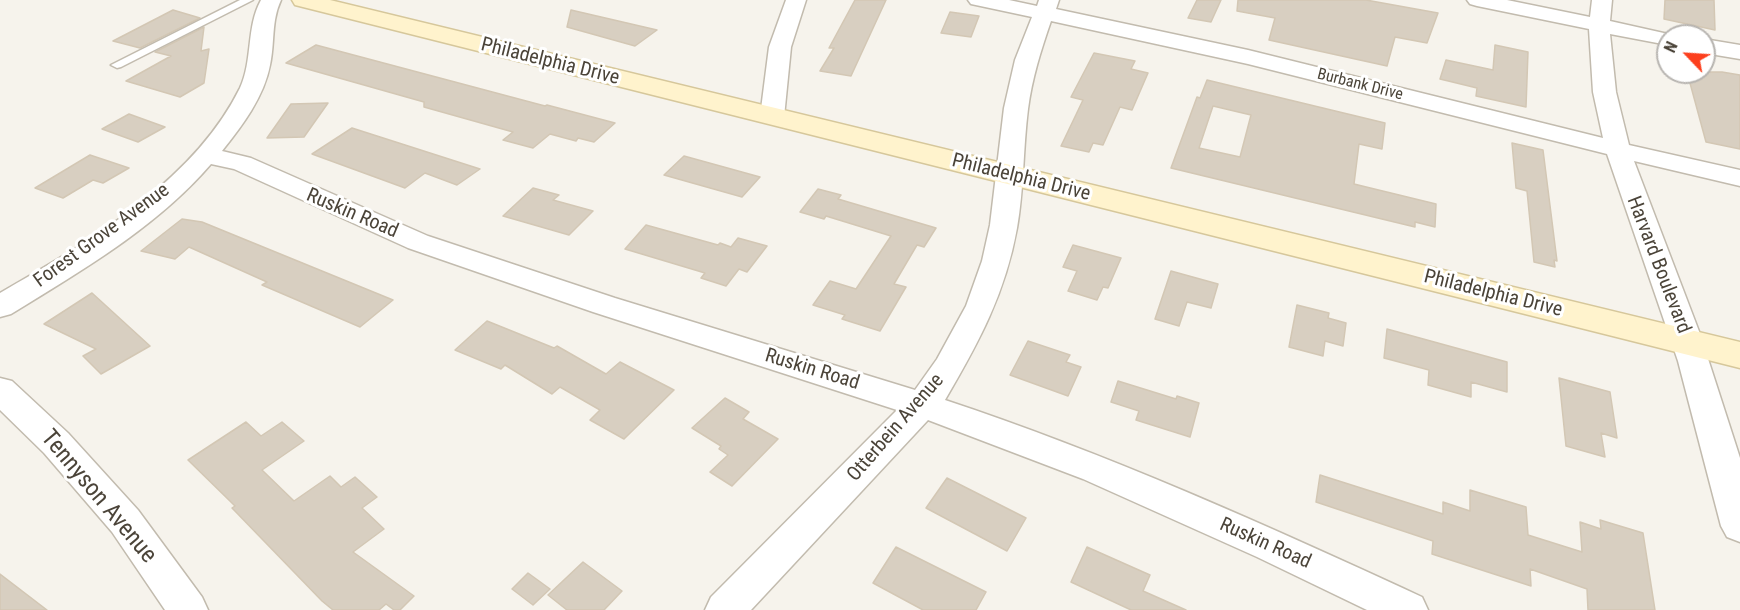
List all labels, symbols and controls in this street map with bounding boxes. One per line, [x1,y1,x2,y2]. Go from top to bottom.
north arrow [1656,24,1716,84]
street label: Philadelphia Drive [478,33,622,91]
text: N [1660,39,1682,55]
street label: Burbank Drive [1315,65,1405,105]
street label: Philadelphia Drive [949,149,1093,207]
street label: Forest Grove Avenue [29,179,175,293]
street label: Ruskin Road [302,184,402,244]
street label: Harvard Boulevard [1621,193,1695,337]
street label: Philadelphia Drive [1421,265,1565,323]
street label: Ruskin Road [762,344,862,396]
street label: Otterbein Avenue [843,369,949,487]
street label: Tennyson Avenue [34,425,162,569]
street label: Ruskin Road [1216,513,1314,575]

